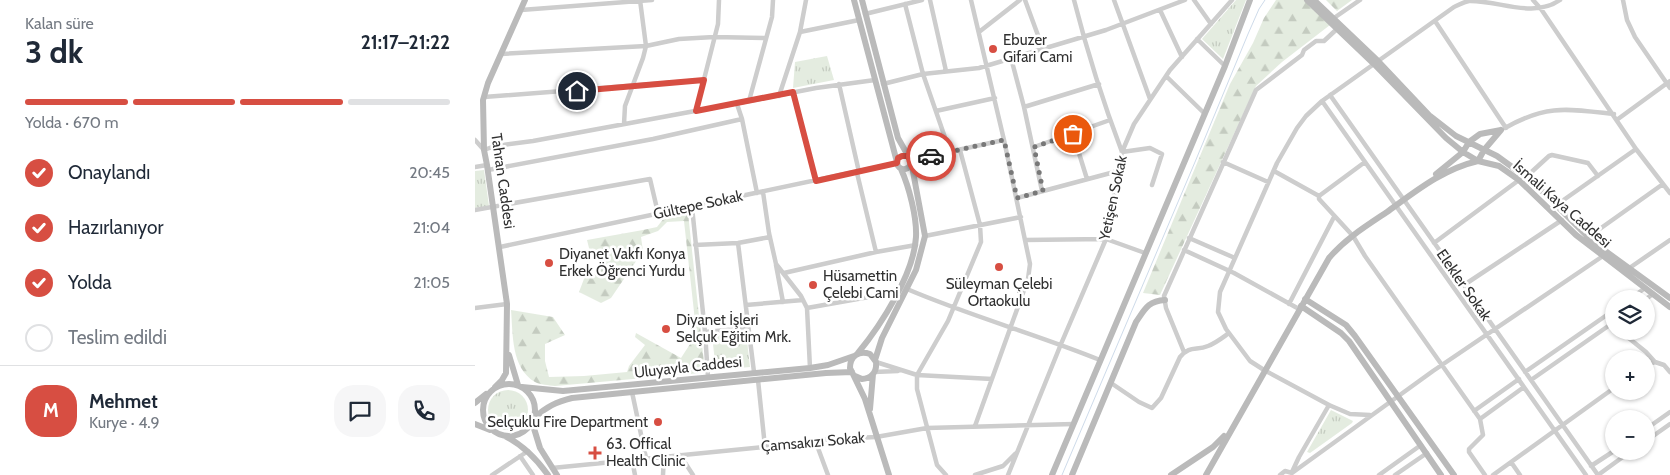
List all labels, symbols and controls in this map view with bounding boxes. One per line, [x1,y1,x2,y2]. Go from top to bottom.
text: Kalan süre [25,14,94,33]
text: 21:17–21:22 [361,31,450,54]
place label: Ebuzer Gifari Cami [1003,31,1072,66]
text: 3 dk [25,32,83,71]
marker: Ebuzer Gifari Cami [987,43,999,55]
pin [556,70,598,112]
icon: home [563,77,591,105]
text: Yolda · 670 m [25,113,118,132]
pin [1052,113,1094,155]
icon: bag [1059,120,1087,148]
courier [906,131,956,181]
street label: Tahran Caddesi [487,132,519,230]
icon: car [917,142,945,170]
street label: Yetişen Sokak [1095,154,1131,243]
street label: İsmali Kaya Caddesi [1509,156,1615,252]
icon: check [25,159,53,187]
text: Onaylandı [68,161,150,184]
text: 20:45 [409,163,450,182]
street label: Gültepe Sokak [652,187,745,223]
icon: check [25,214,53,242]
text: Hazırlanıyor [68,216,163,239]
text: 21:04 [413,218,450,237]
place label: Diyanet Vakfı Konya Erkek Öğrenci Yurdu [559,245,686,280]
street label: Elekler Sokak [1433,246,1495,324]
marker: Diyanet Vakfı Konya Erkek Öğrenci Yurdu [543,257,555,269]
marker: Süleyman Çelebi Ortaokulu [993,261,1005,273]
place label: Hüsamettin Çelebi Cami [823,267,899,302]
icon: check [25,269,53,297]
text: Yolda [68,271,112,294]
text: 21:05 [413,273,450,292]
place label: Süleyman Çelebi Ortaokulu [946,275,1052,310]
marker: Hüsamettin Çelebi Cami [807,279,819,291]
map controls [1605,290,1655,460]
button: layers [1605,290,1655,340]
place label: Diyanet İşleri Selçuk Eğitim Mrk. [676,310,791,346]
marker: Diyanet İşleri Selçuk Eğitim Mrk. [660,323,672,335]
text: Teslim edildi [68,326,167,349]
button: + [1605,350,1655,400]
street label: Uluyayla Caddesi [633,352,743,382]
button: chat [334,385,386,437]
button: phone [398,385,450,437]
text: Mehmet [89,390,158,413]
text: M [43,399,59,422]
button: − [1605,410,1655,460]
text: Kurye · 4.9 [89,413,160,432]
place label: Selçuklu Fire Department [487,413,648,431]
marker: Selçuklu Fire Department [652,416,664,428]
street label: Çamsakızı Sokak [760,428,866,456]
place label: 63. Offical Health Clinic [606,435,686,470]
marker: 63. Offical Health Clinic [588,446,602,460]

